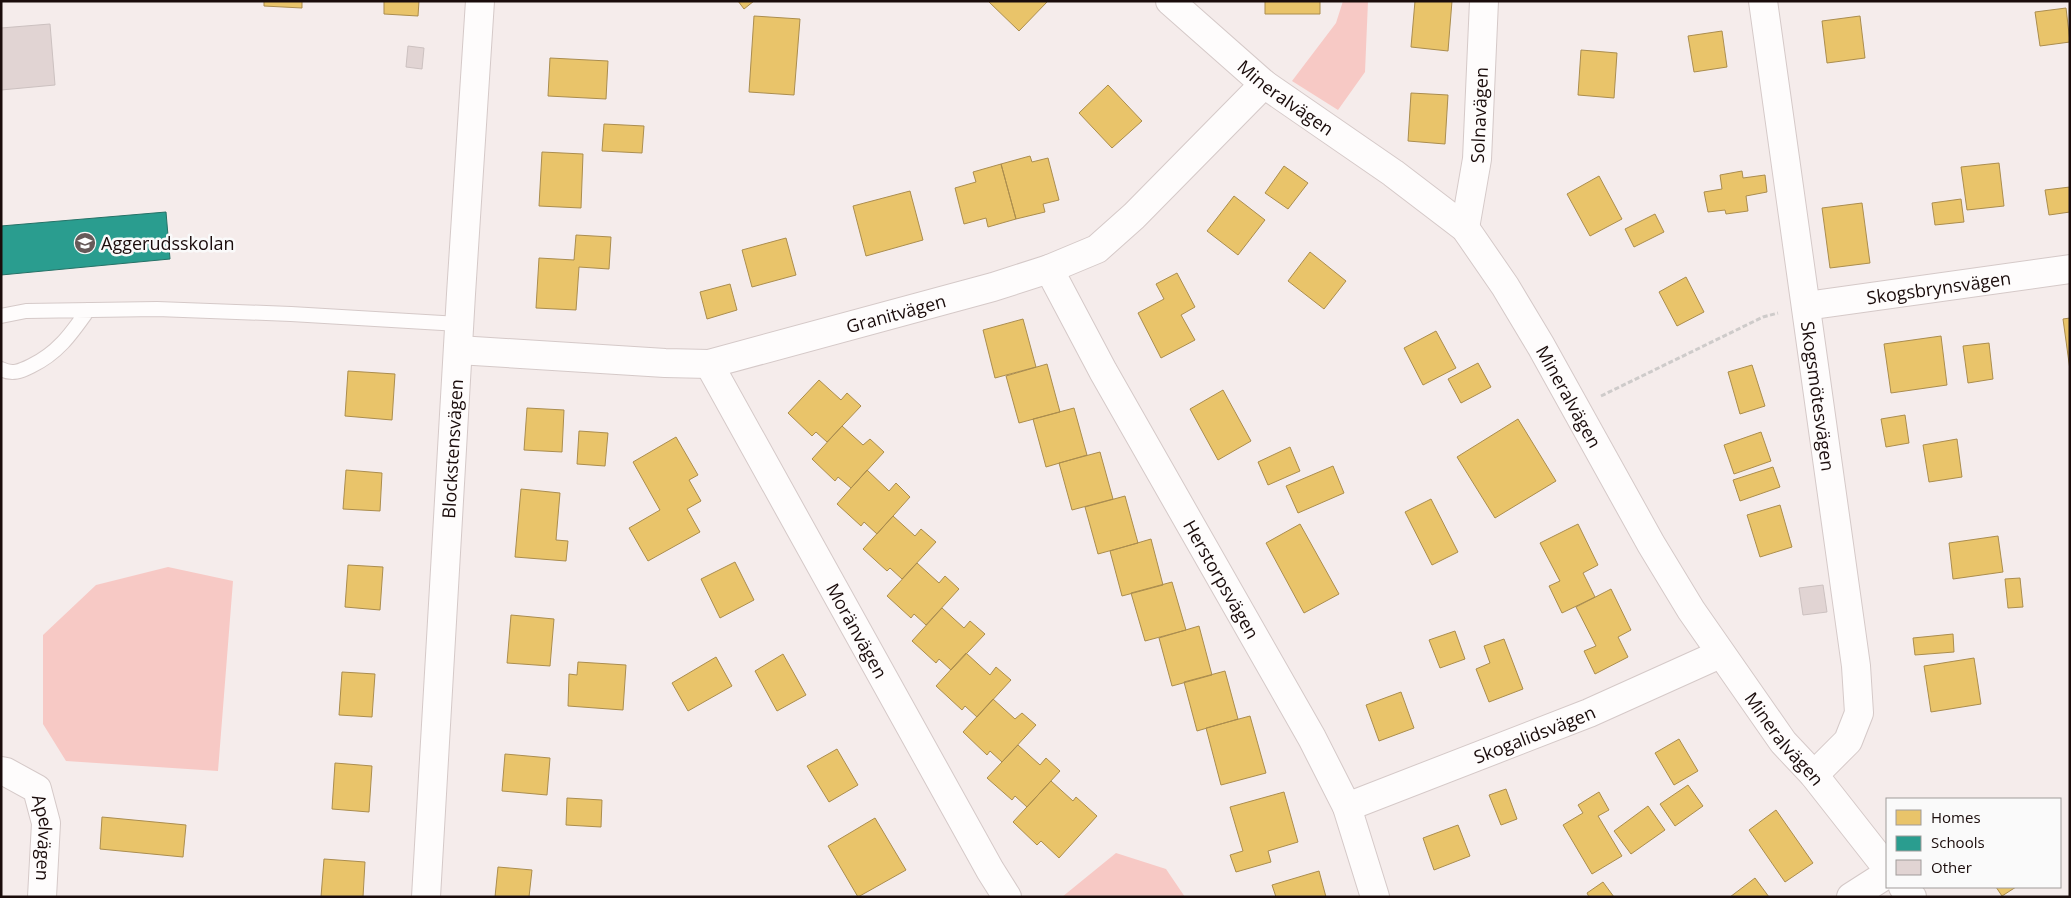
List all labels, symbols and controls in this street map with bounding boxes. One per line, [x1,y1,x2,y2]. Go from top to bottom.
street label: Mineralvägen [1233,54,1339,141]
street label: Solnavägen [1465,66,1493,164]
school or university icon: Aggerudsskolan [73,231,97,255]
place label: Aggerudsskolan [101,231,234,255]
street label: Skogsbrynsvägen [1865,265,2012,309]
street label: Granitvägen [843,288,948,338]
street label: Skogsmötesvägen [1796,320,1841,473]
street label: Mineralvägen [1531,341,1607,452]
street label: Blockstensvägen [436,378,468,519]
street label: Herstorpsvägen [1178,515,1265,643]
street label: Moränvägen [821,579,893,683]
street label: Mineralvägen [1740,687,1830,790]
street label: Skogalidsvägen [1470,700,1599,769]
street label: Apelvägen [27,792,58,881]
legend [1886,798,2061,888]
text: Homes [1931,807,1981,827]
text: Schools [1931,832,1985,852]
text: Other [1931,857,1972,877]

